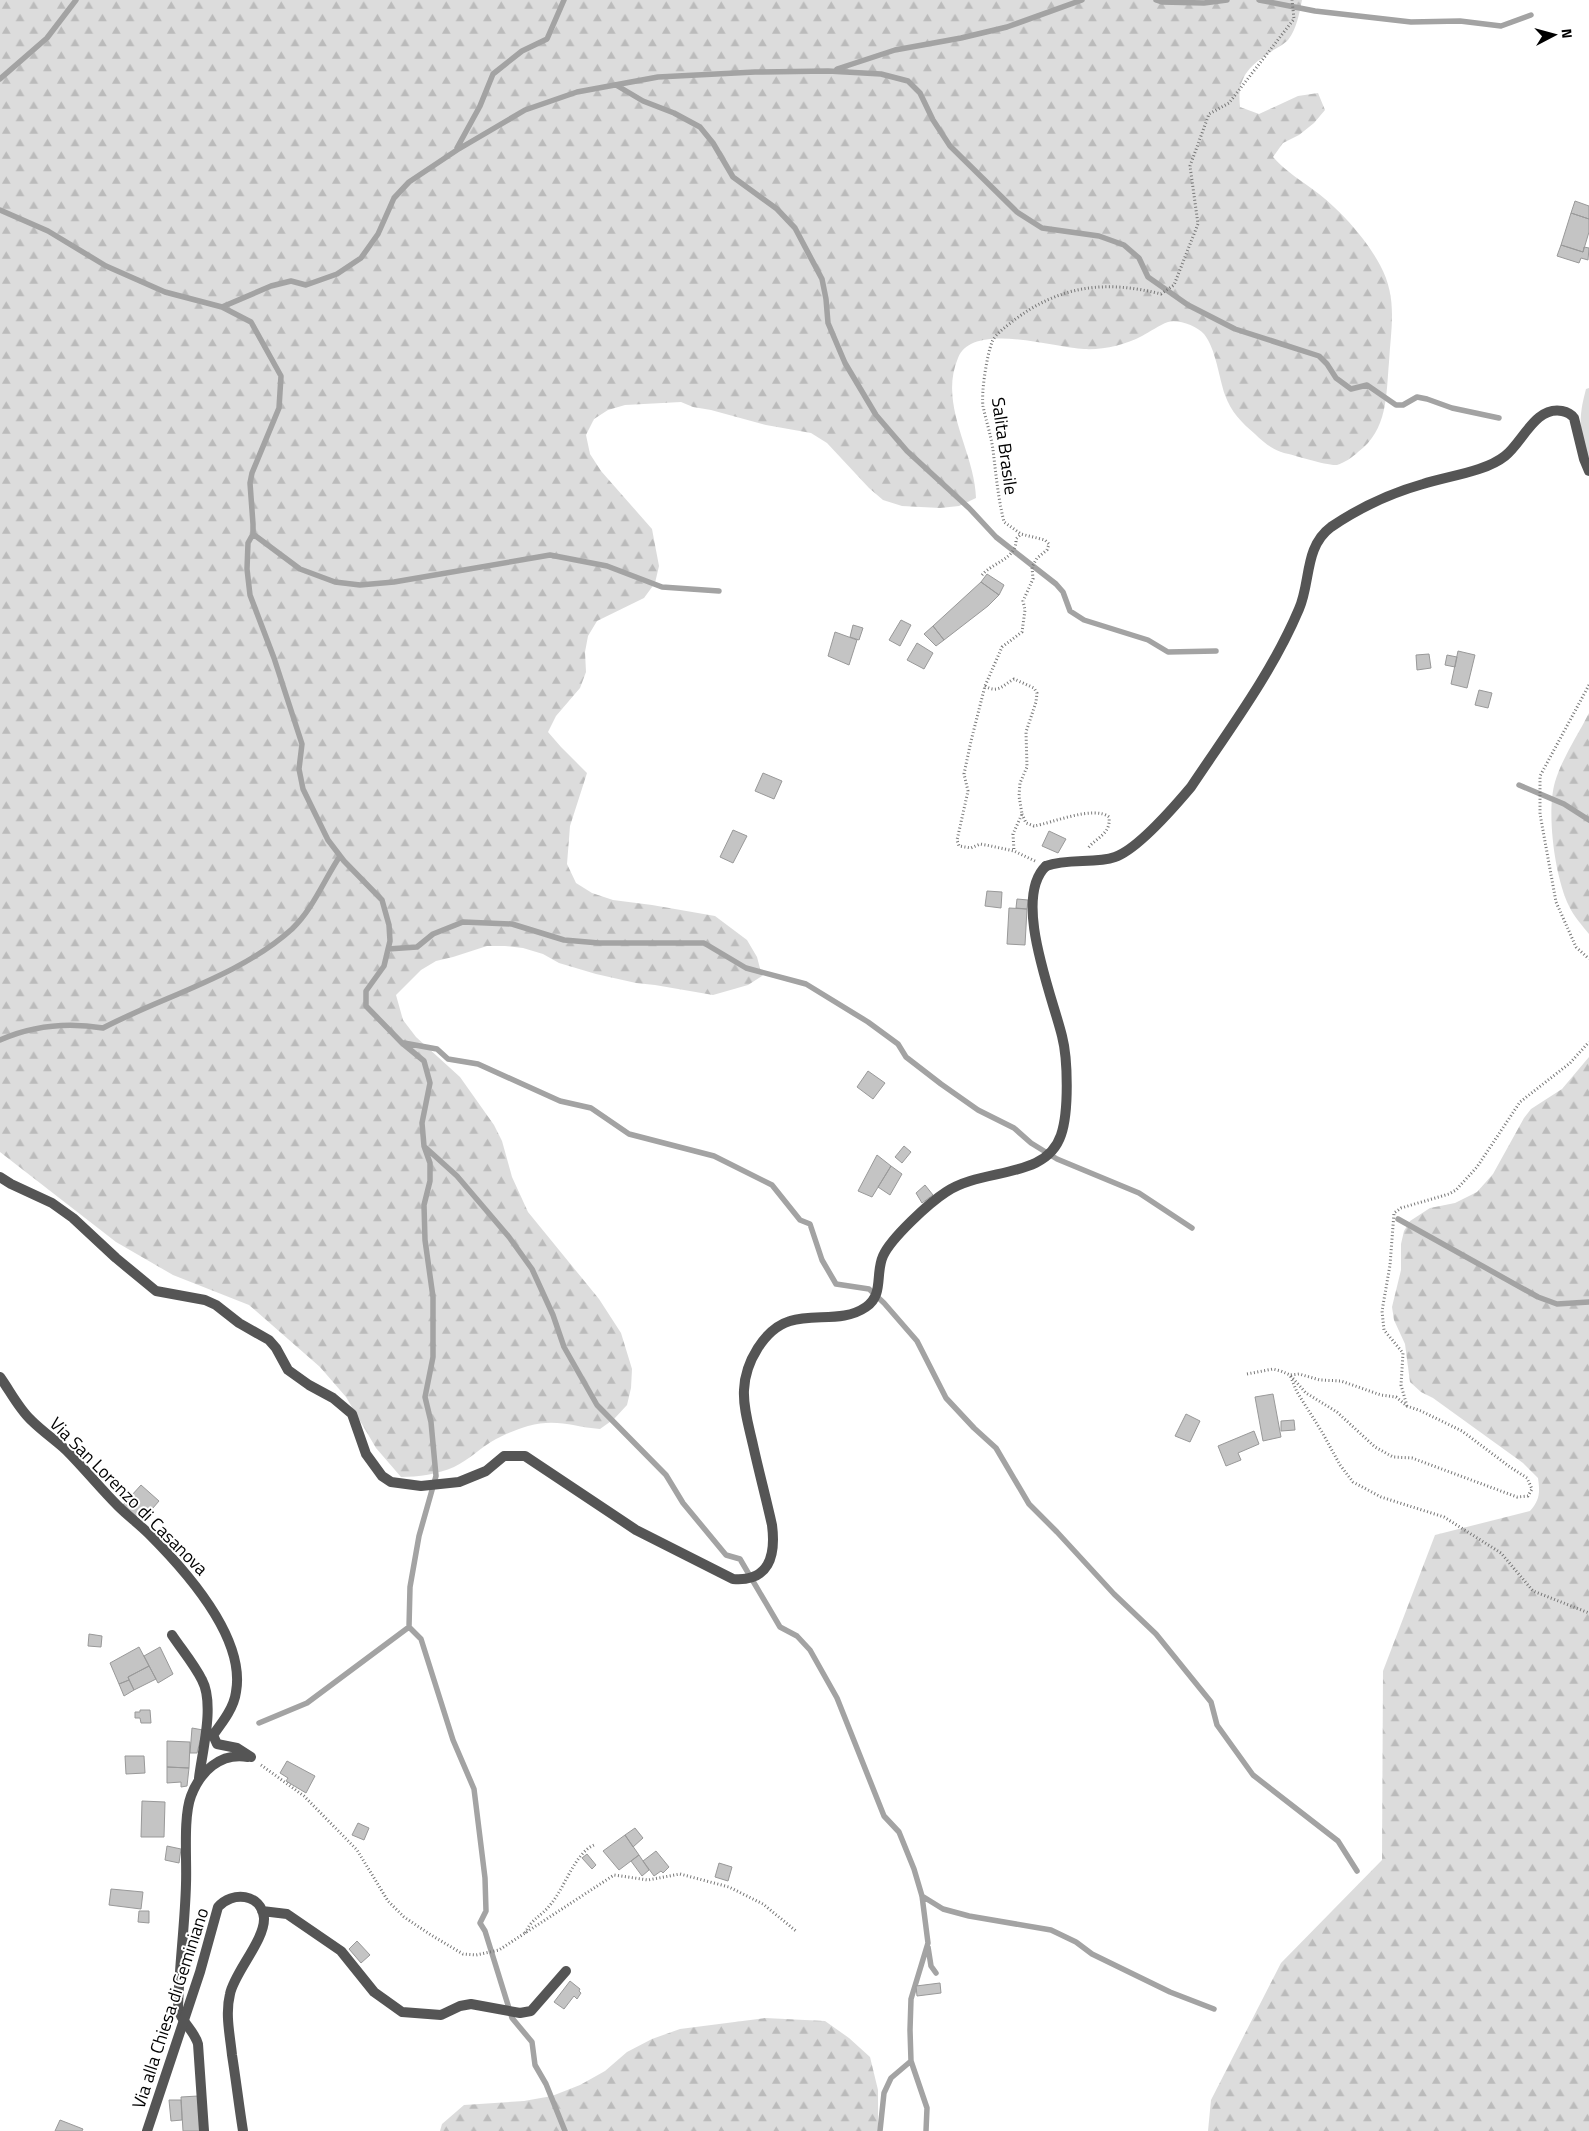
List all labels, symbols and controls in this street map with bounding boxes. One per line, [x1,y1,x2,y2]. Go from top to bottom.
north arrow [1529,10,1579,60]
text: N [1556,28,1578,40]
street label: Salita Brasile [985,396,1025,496]
street label: Via San Lorenzo di Casanova [44,1411,214,1581]
street label: Via alla Chiesa di Geminiano [125,1904,215,2112]

